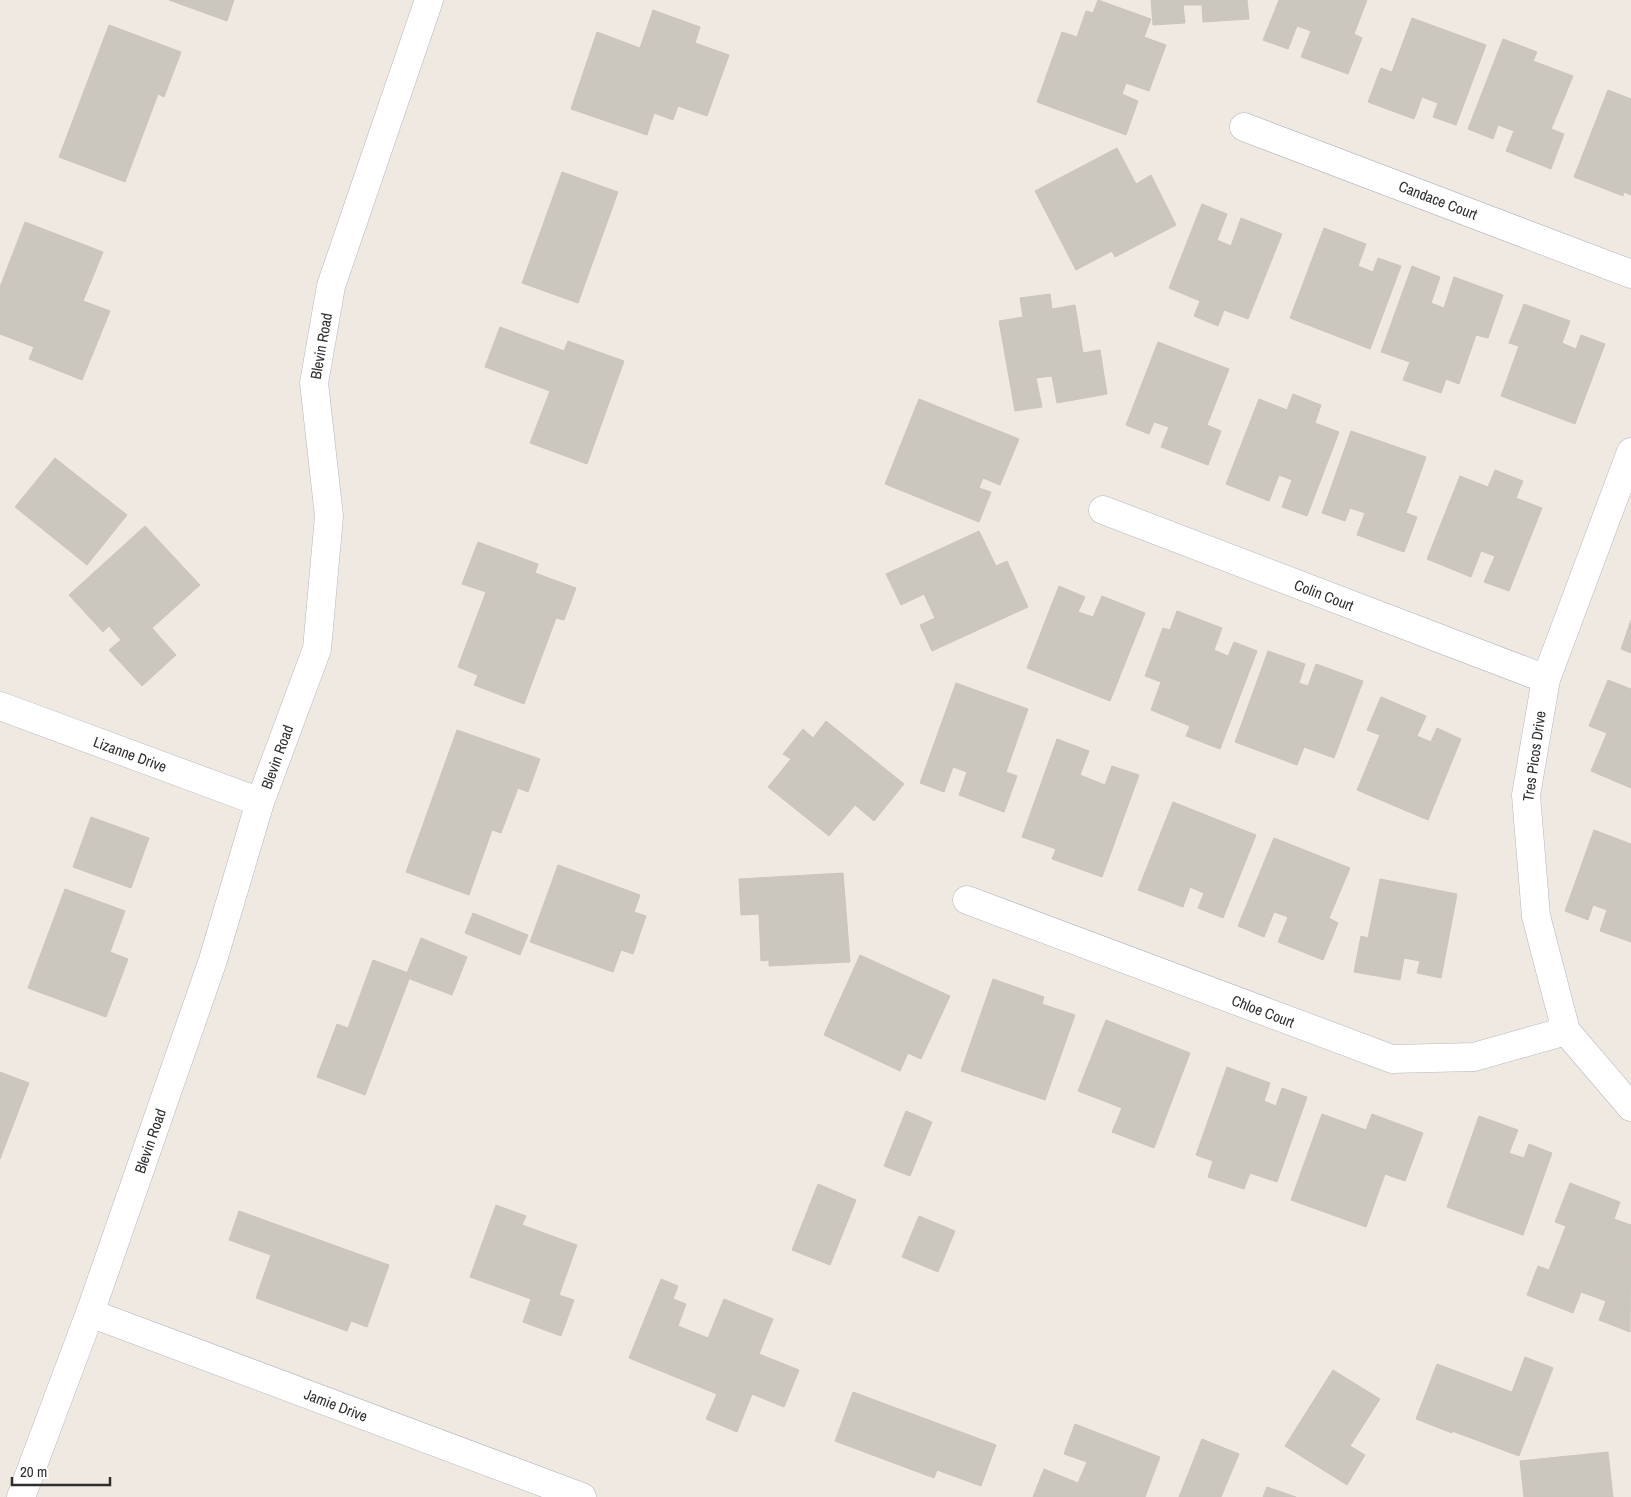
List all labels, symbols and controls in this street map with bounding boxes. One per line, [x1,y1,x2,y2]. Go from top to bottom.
street label: Candace Court [1396,175,1481,225]
street label: Blevin Road [305,311,337,381]
street label: Colin Court [1291,574,1357,616]
street label: Tres Picos Drive [1517,709,1551,803]
street label: Blevin Road [256,722,298,792]
street label: Lizanne Drive [90,731,170,777]
street label: Chloe Court [1229,989,1298,1033]
street label: Blevin Road [129,1106,171,1176]
street label: Jamie Drive [301,1383,371,1427]
scale bar [12,1454,110,1486]
text: 20 m [20,1461,47,1482]

